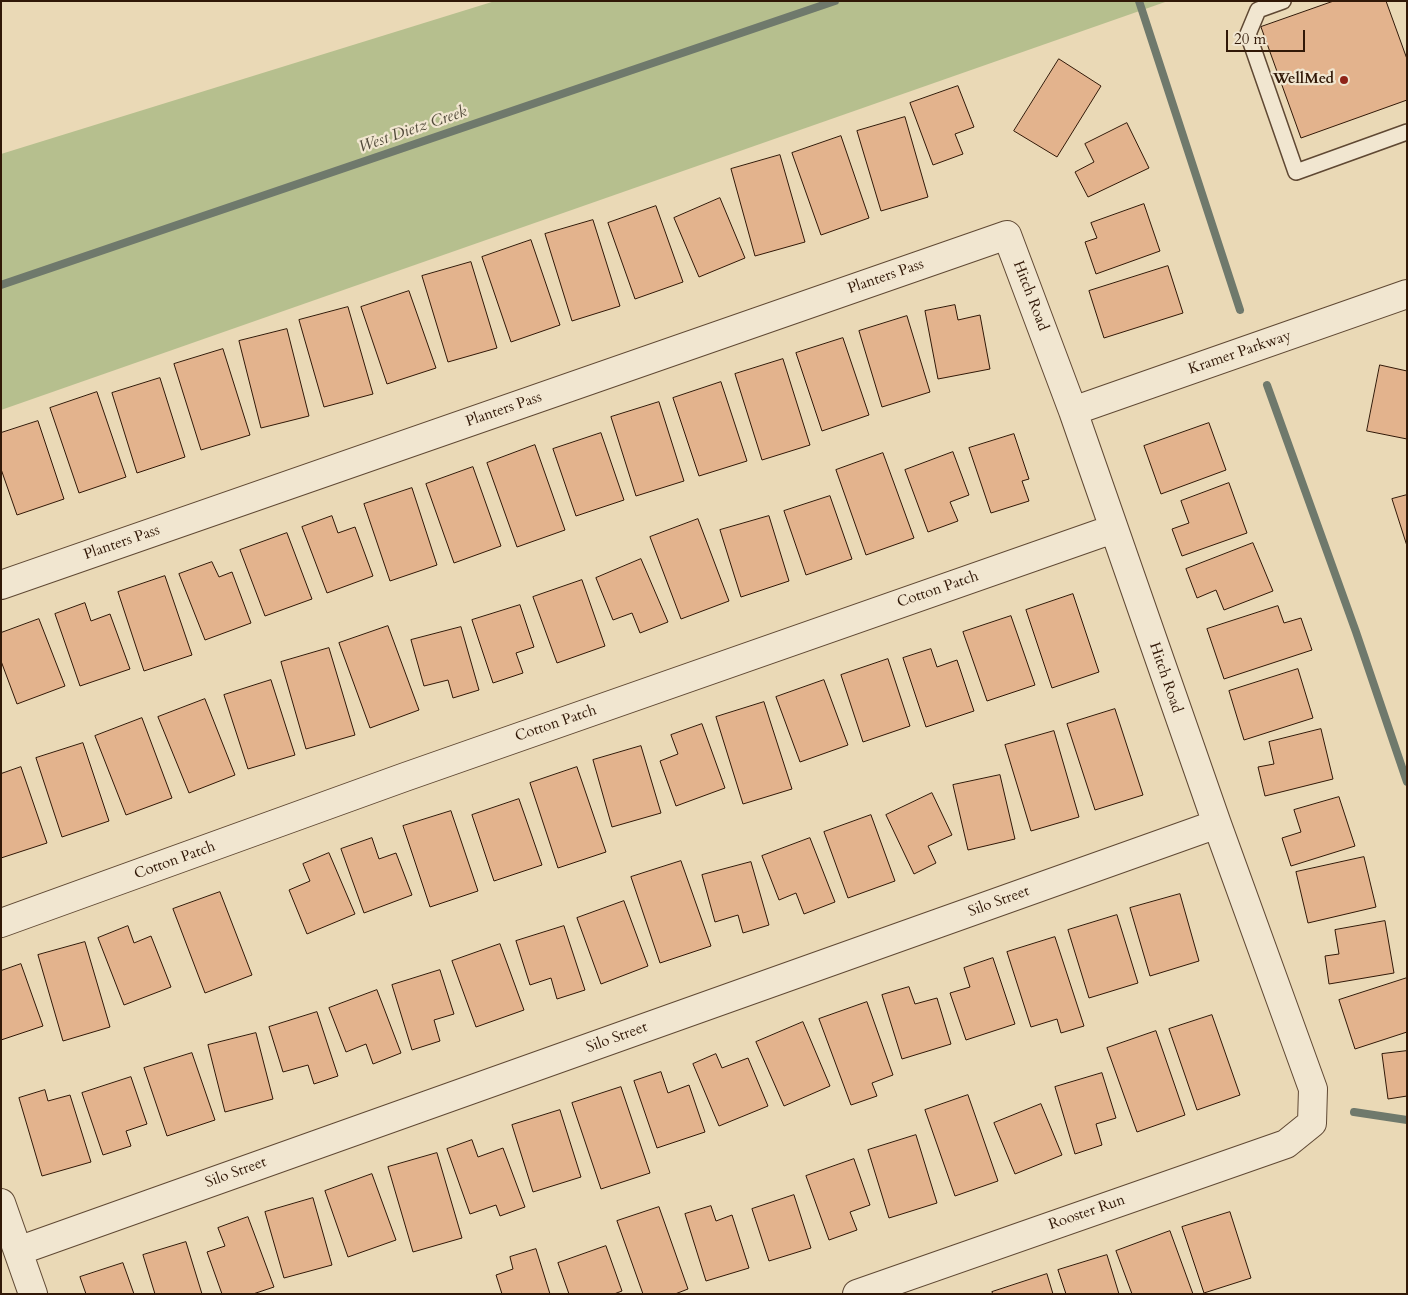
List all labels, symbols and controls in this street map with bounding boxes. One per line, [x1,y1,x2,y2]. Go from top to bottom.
scale bar [1228,20,1307,52]
text: 20 m [1234,29,1266,49]
place label: WellMed [1273,71,1334,89]
marker: WellMed [1338,74,1350,86]
water label: West Dietz Creek [356,102,470,158]
street label: Planters Pass [846,256,926,298]
street label: Hitch Road [1008,258,1052,334]
street label: Kramer Parkway [1186,327,1294,379]
street label: Planters Pass [464,389,544,431]
street label: Planters Pass [82,522,162,564]
street label: Cotton Patch [895,568,981,612]
street label: Hitch Road [1145,640,1185,716]
street label: Cotton Patch [513,702,599,746]
street label: Cotton Patch [132,838,218,884]
street label: Silo Street [966,883,1032,921]
street label: Silo Street [584,1019,650,1057]
street label: Silo Street [203,1154,269,1192]
street label: Rooster Run [1046,1191,1128,1235]

